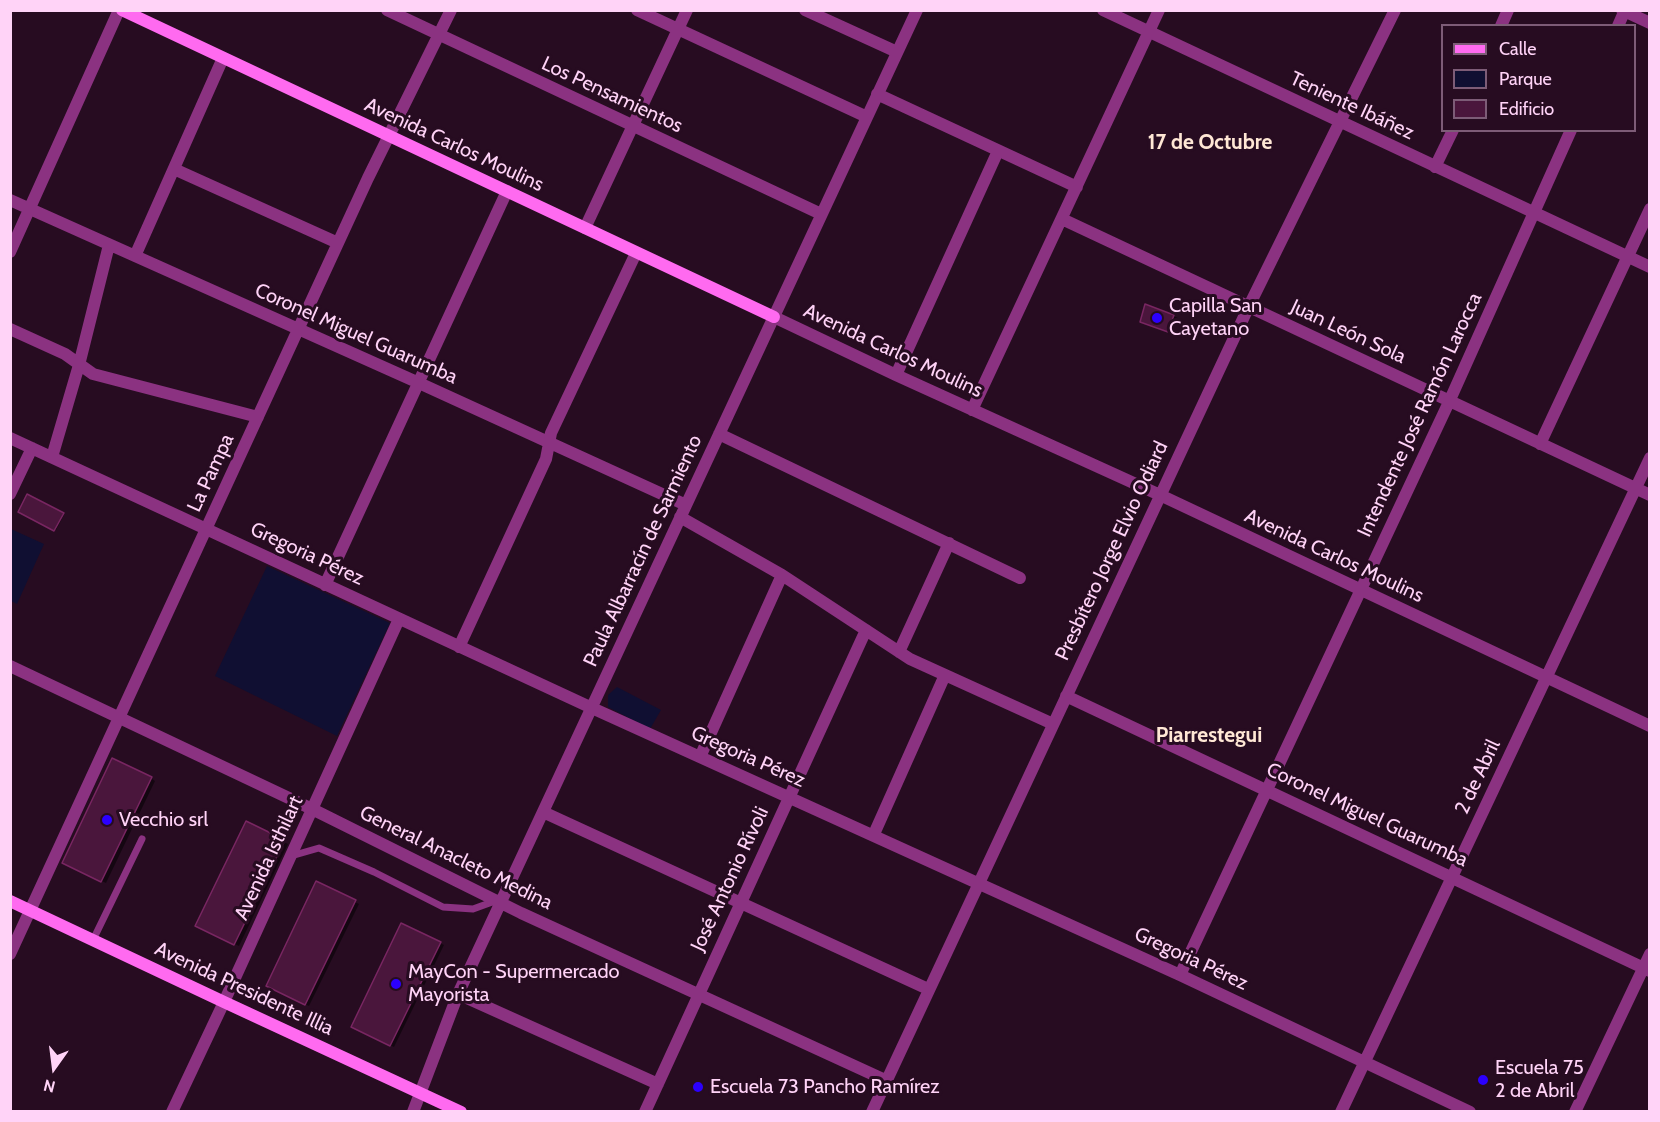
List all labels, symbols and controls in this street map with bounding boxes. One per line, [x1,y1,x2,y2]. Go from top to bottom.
legend [1441,24,1636,132]
text: Calle [1499,38,1536,60]
street label: Los Pensamientos [538,52,686,138]
street label: Teniente Ibáñez [1286,67,1418,145]
text: Parque [1499,68,1552,90]
street label: Avenida Carlos Moulins [361,93,547,197]
text: Edificio [1499,98,1554,120]
district label: 17 de Octubre [1148,130,1272,156]
street label: Coronel Miguel Guarumba [251,278,461,390]
street label: Intendente José Ramón Larocca [1353,289,1487,541]
place label: Capilla San Cayetano [1169,294,1262,341]
street label: Juan León Sola [1287,295,1409,369]
street label: Avenida Carlos Moulins [800,299,986,403]
marker: Capilla San Cayetano [1150,311,1164,325]
street label: La Pampa [183,430,239,516]
street label: Paula Albarracín de Sarmiento [579,431,707,671]
street label: Presbítero Jorge Elvio Odiard [1051,438,1173,664]
street label: Avenida Carlos Moulins [1241,504,1427,608]
street label: Gregoria Pérez [246,517,368,591]
street label: Gregoria Pérez [687,721,809,793]
district label: Piarrestegui [1156,723,1262,749]
street label: 2 de Abril [1450,736,1506,818]
street label: Coronel Miguel Guarumba [1263,758,1471,872]
street label: Avenida Isthilart [230,792,308,924]
street label: General Anacleto Medina [356,801,556,915]
street label: José Antonio Rívoli [686,803,774,955]
place label: Vecchio srl [119,808,208,832]
marker: Vecchio srl [100,813,114,827]
street label: Gregoria Pérez [1130,922,1252,996]
street label: Avenida Presidente Illia [151,937,337,1041]
place label: MayCon - Supermercado Mayorista [408,960,619,1007]
marker: MayCon - Supermercado Mayorista [389,977,403,991]
north arrow [24,1038,84,1098]
place label: Escuela 75 2 de Abril [1495,1056,1584,1103]
marker: Escuela 75 2 de Abril [1476,1073,1490,1087]
text: N [42,1075,57,1097]
place label: Escuela 73 Pancho Ramírez [710,1075,940,1099]
marker: Escuela 73 Pancho Ramírez [691,1080,705,1094]

